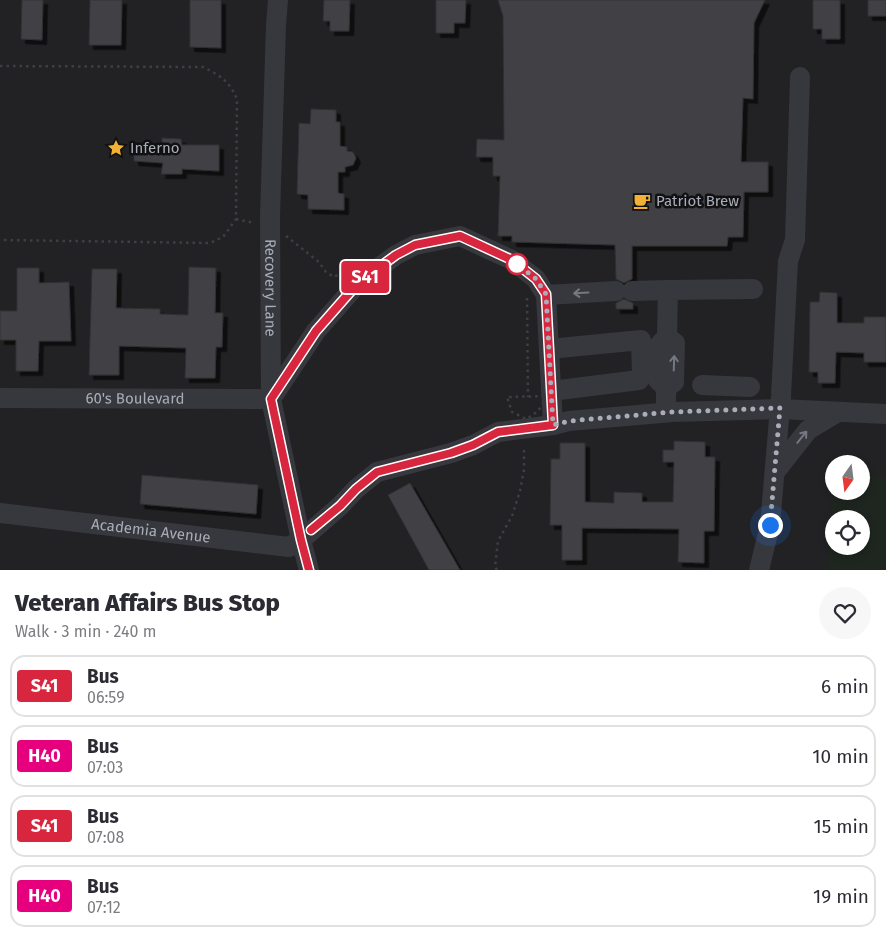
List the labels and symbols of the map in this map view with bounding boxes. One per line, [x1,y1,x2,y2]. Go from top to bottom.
place icon: Inferno [106,138,126,158]
place label: Inferno [130,139,180,157]
cafe icon: Patriot Brew [632,191,652,211]
place label: Patriot Brew [656,192,739,210]
street label: Recovery Lane [261,239,280,337]
unlabelled marker [506,253,528,275]
line badge: S41 [336,261,394,293]
one-way arrow [573,288,590,298]
one-way arrow [670,355,679,371]
street label: 60's Boulevard [85,389,185,408]
one-way arrow [797,431,808,444]
north arrow [825,455,870,500]
your location [758,513,783,538]
street label: Academia Avenue [90,515,212,547]

